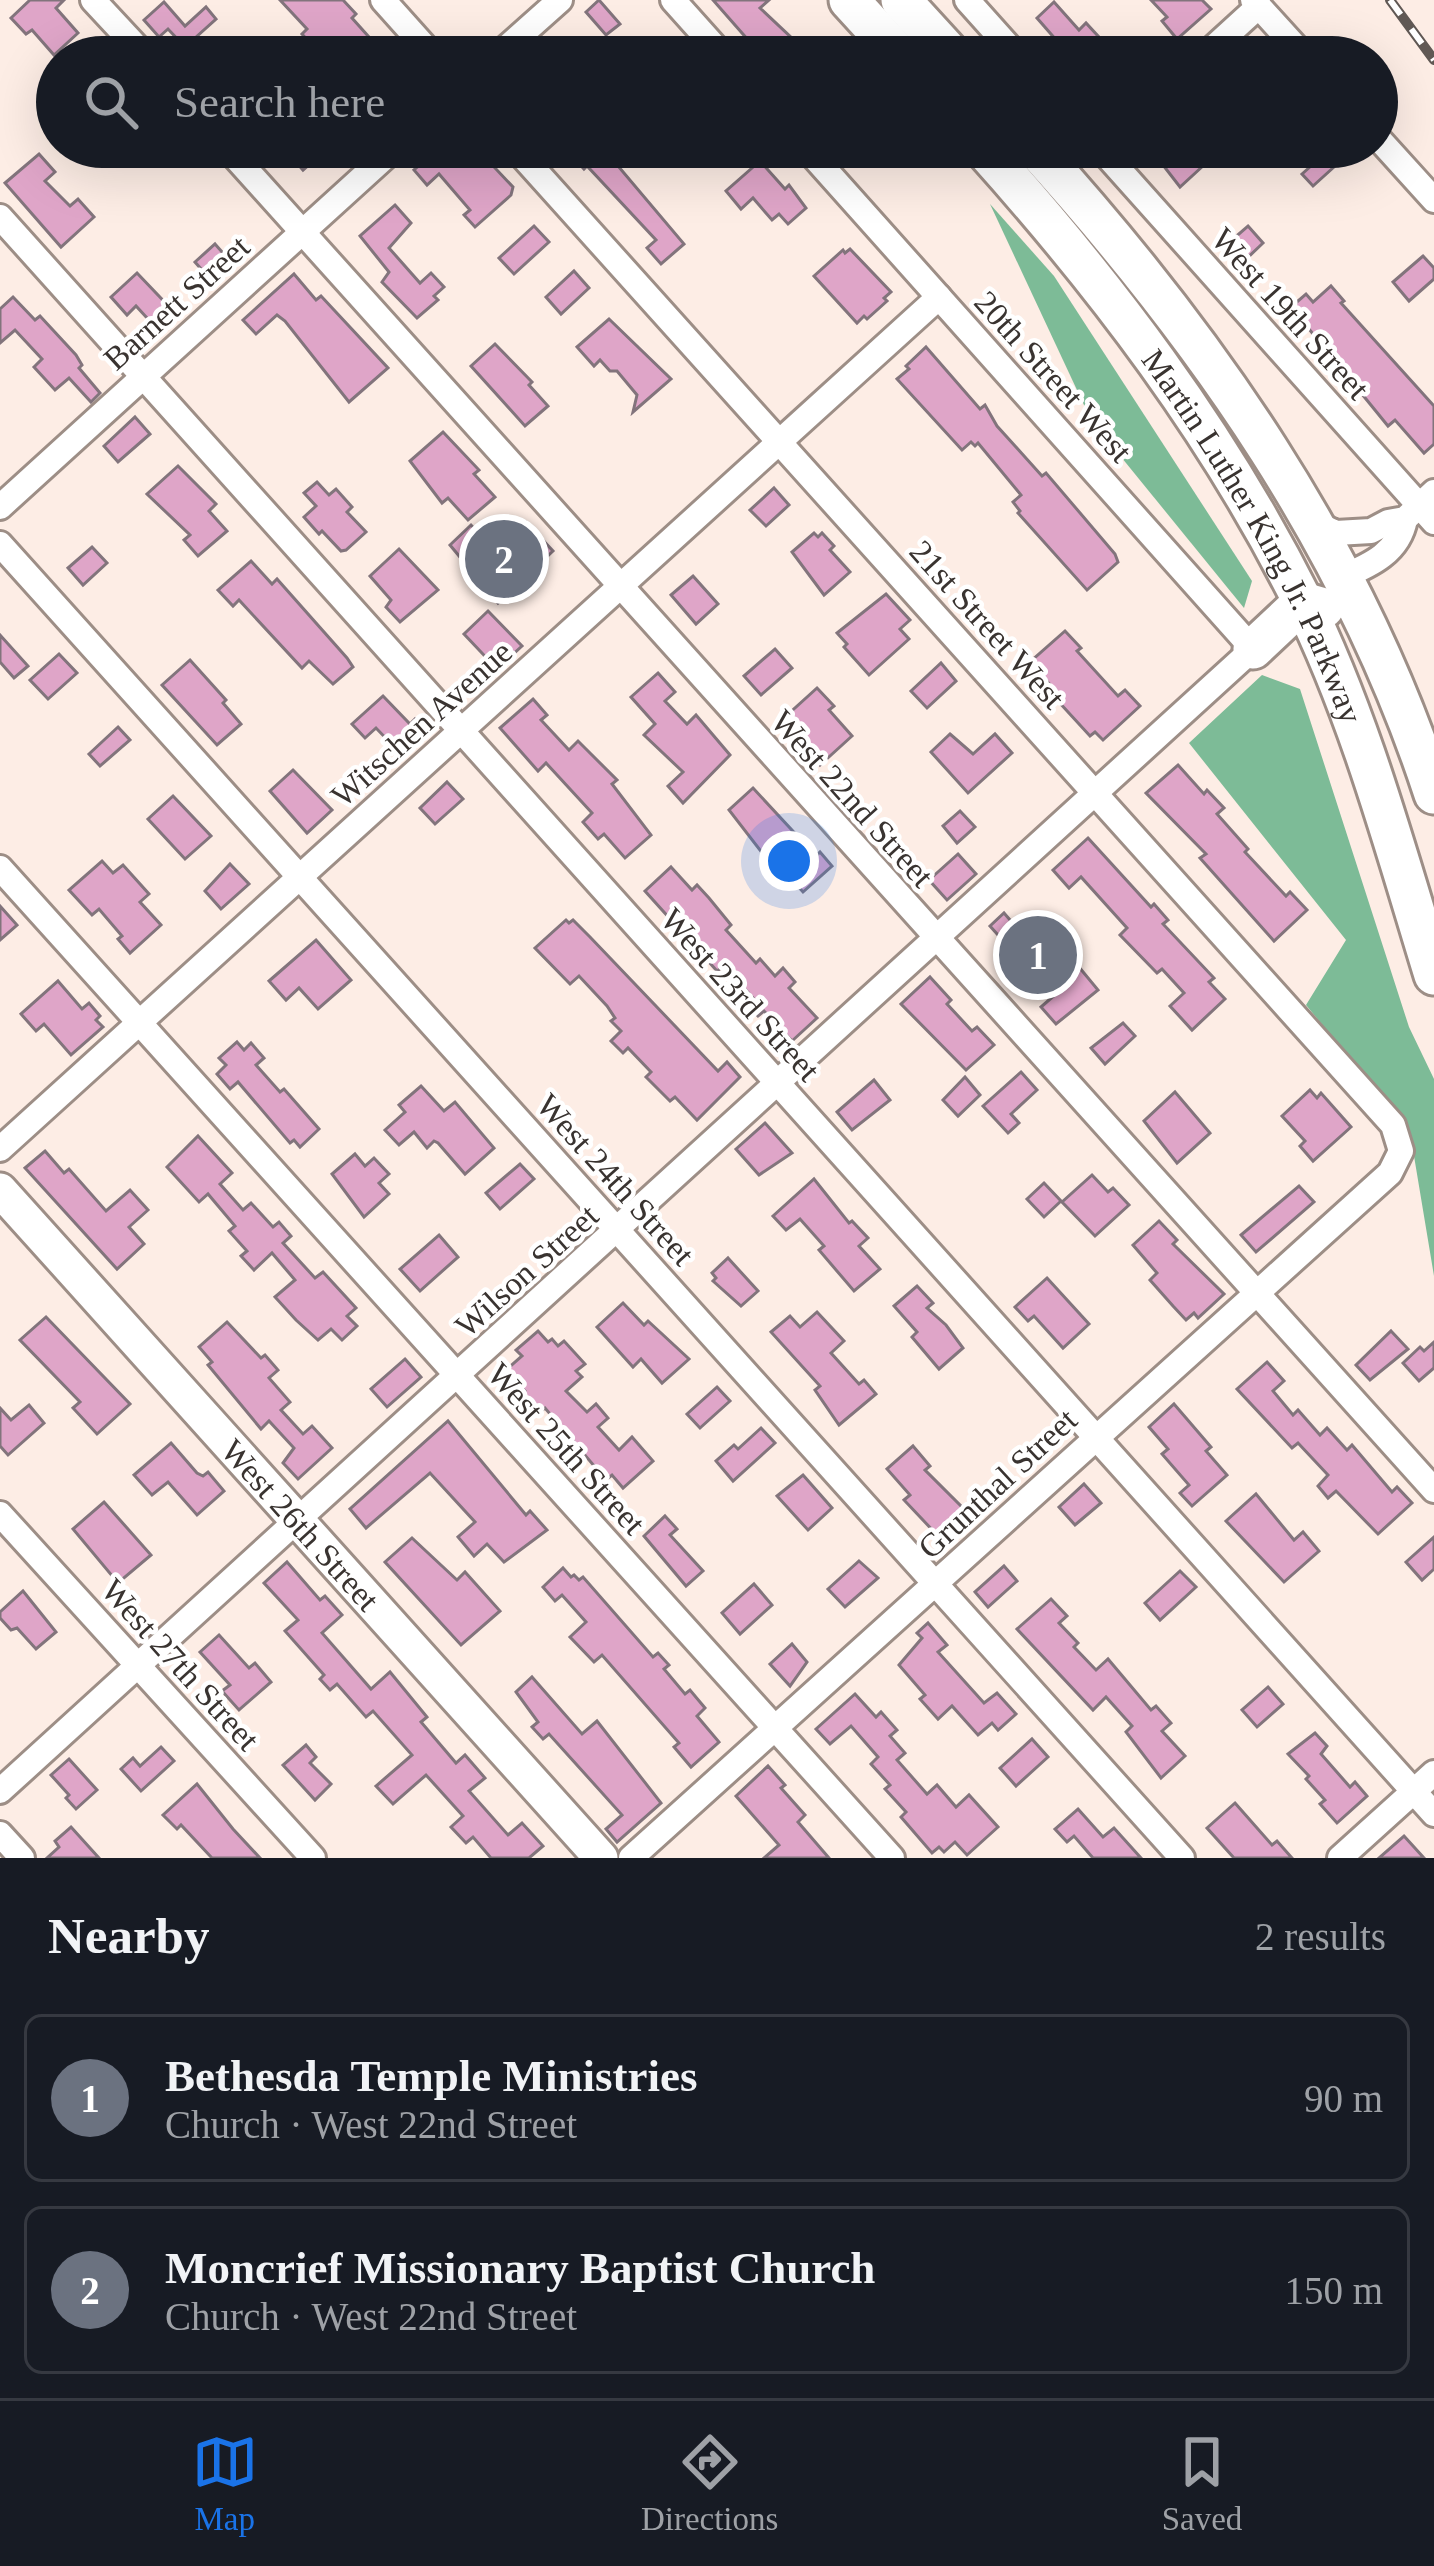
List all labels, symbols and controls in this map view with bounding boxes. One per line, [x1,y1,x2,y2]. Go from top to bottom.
search box [36,36,1398,168]
icon: search [78,69,144,135]
text: Search here [174,77,385,127]
street label: West 19th Street [1204,221,1376,406]
street label: Barnett Street [97,228,256,377]
street label: 20th Street West [967,284,1139,469]
street label: Martin Luther King Jr. Parkway [1135,343,1370,729]
pin: 2 [465,514,543,604]
street label: 21st Street West [903,533,1072,716]
street label: Witschen Avenue [324,633,519,814]
street label: West 22nd Street [764,703,941,894]
your location [759,831,819,891]
street label: West 23rd Street [654,901,827,1088]
pin: 1 [999,910,1077,1000]
street label: West 24th Street [529,1087,701,1272]
street label: Wilson Street [448,1197,605,1344]
street label: West 25th Street [480,1356,652,1541]
street label: Grunthal Street [911,1402,1084,1566]
street label: West 26th Street [214,1432,386,1618]
street label: West 27th Street [94,1572,266,1757]
text: Nearby [48,1908,209,1964]
text: 2 results [1255,1915,1386,1958]
text: Bethesda Temple Ministries [165,2051,698,2101]
text: 1 [80,2077,100,2120]
text: 90 m [1304,2077,1383,2120]
text: Church · West 22nd Street [165,2103,577,2146]
text: Moncrief Missionary Baptist Church [165,2243,875,2293]
text: 2 [80,2269,100,2312]
text: 150 m [1284,2269,1383,2312]
text: Church · West 22nd Street [165,2295,577,2338]
tab: Map [192,2429,258,2538]
tab: Directions [641,2429,778,2538]
tab: Saved [1162,2429,1242,2538]

